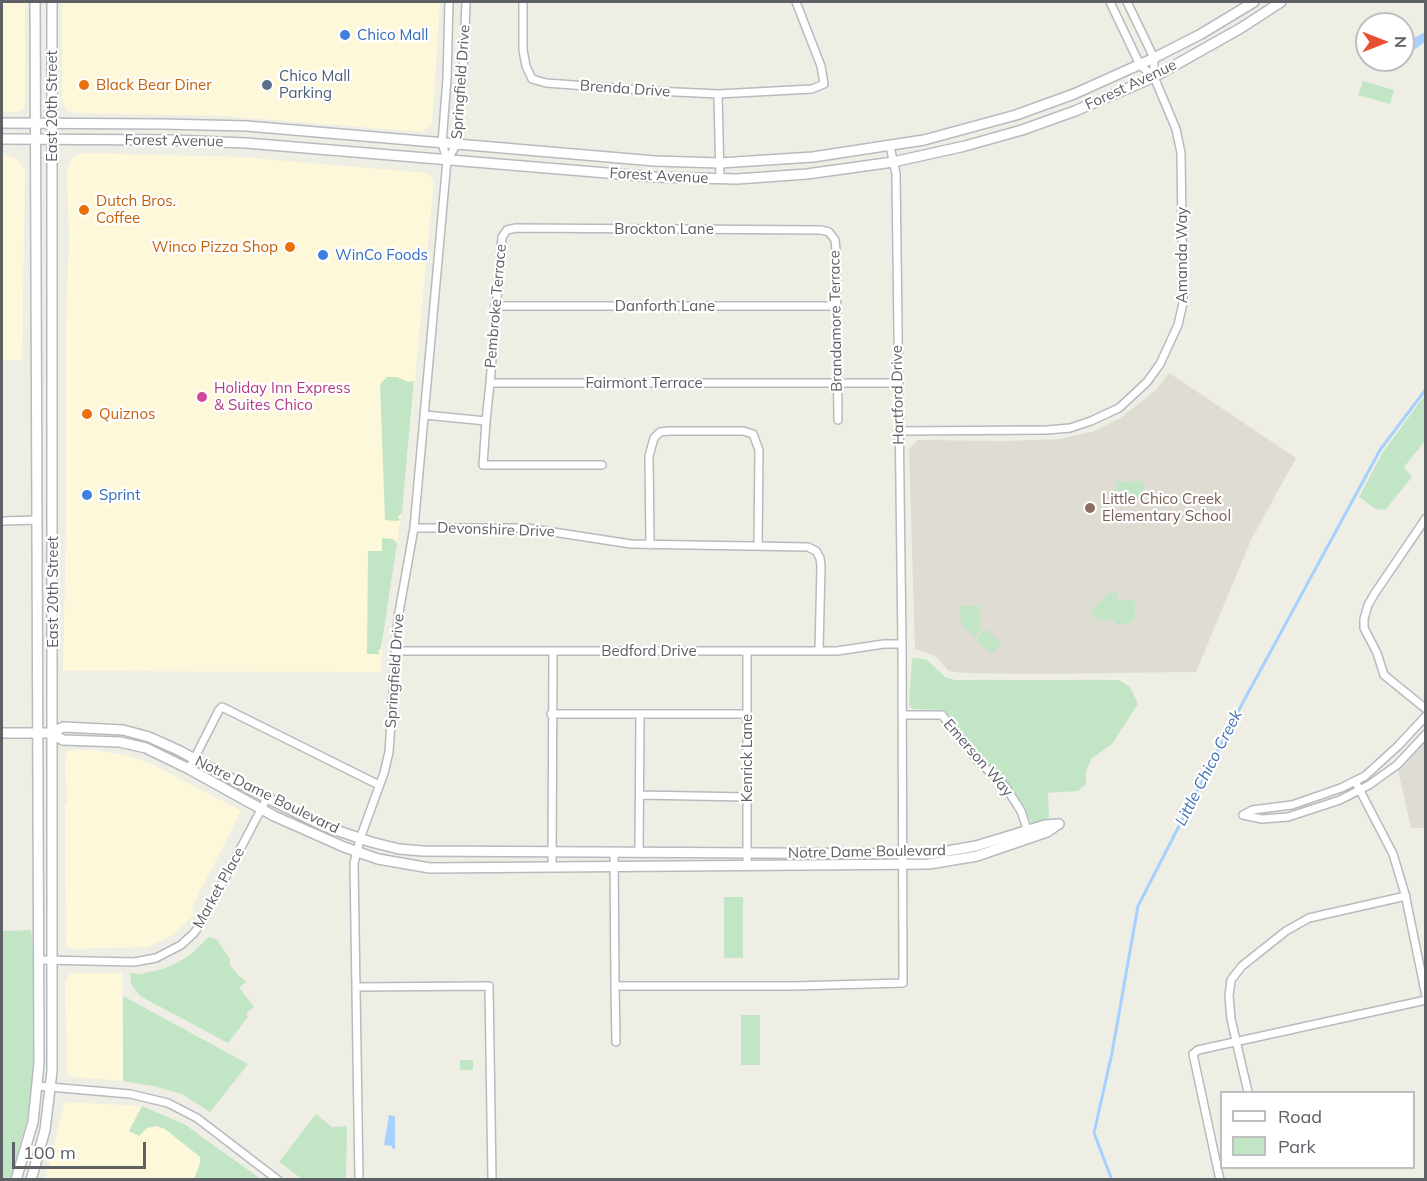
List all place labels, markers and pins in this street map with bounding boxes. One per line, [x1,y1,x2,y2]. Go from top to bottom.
place label: Chico Mall [357,26,428,44]
marker: Chico Mall [338,28,352,42]
place label: Chico Mall Parking [279,67,350,102]
place label: Black Bear Diner [96,76,212,94]
marker: Black Bear Diner [77,78,91,92]
marker: Chico Mall Parking [260,78,274,92]
place label: Dutch Bros. Coffee [96,192,176,227]
marker: Dutch Bros. Coffee [77,203,91,217]
place label: Winco Pizza Shop [152,238,278,256]
marker: Winco Pizza Shop [283,240,297,254]
place label: WinCo Foods [335,246,428,264]
marker: WinCo Foods [316,248,330,262]
place label: Holiday Inn Express & Suites Chico [214,379,351,414]
marker: Holiday Inn Express & Suites Chico [195,390,209,404]
place label: Quiznos [99,405,155,423]
marker: Quiznos [80,407,94,421]
place label: Sprint [99,486,140,504]
marker: Sprint [80,488,94,502]
place label: Little Chico Creek Elementary School [1102,490,1231,525]
marker: Little Chico Creek Elementary School [1083,501,1097,515]

